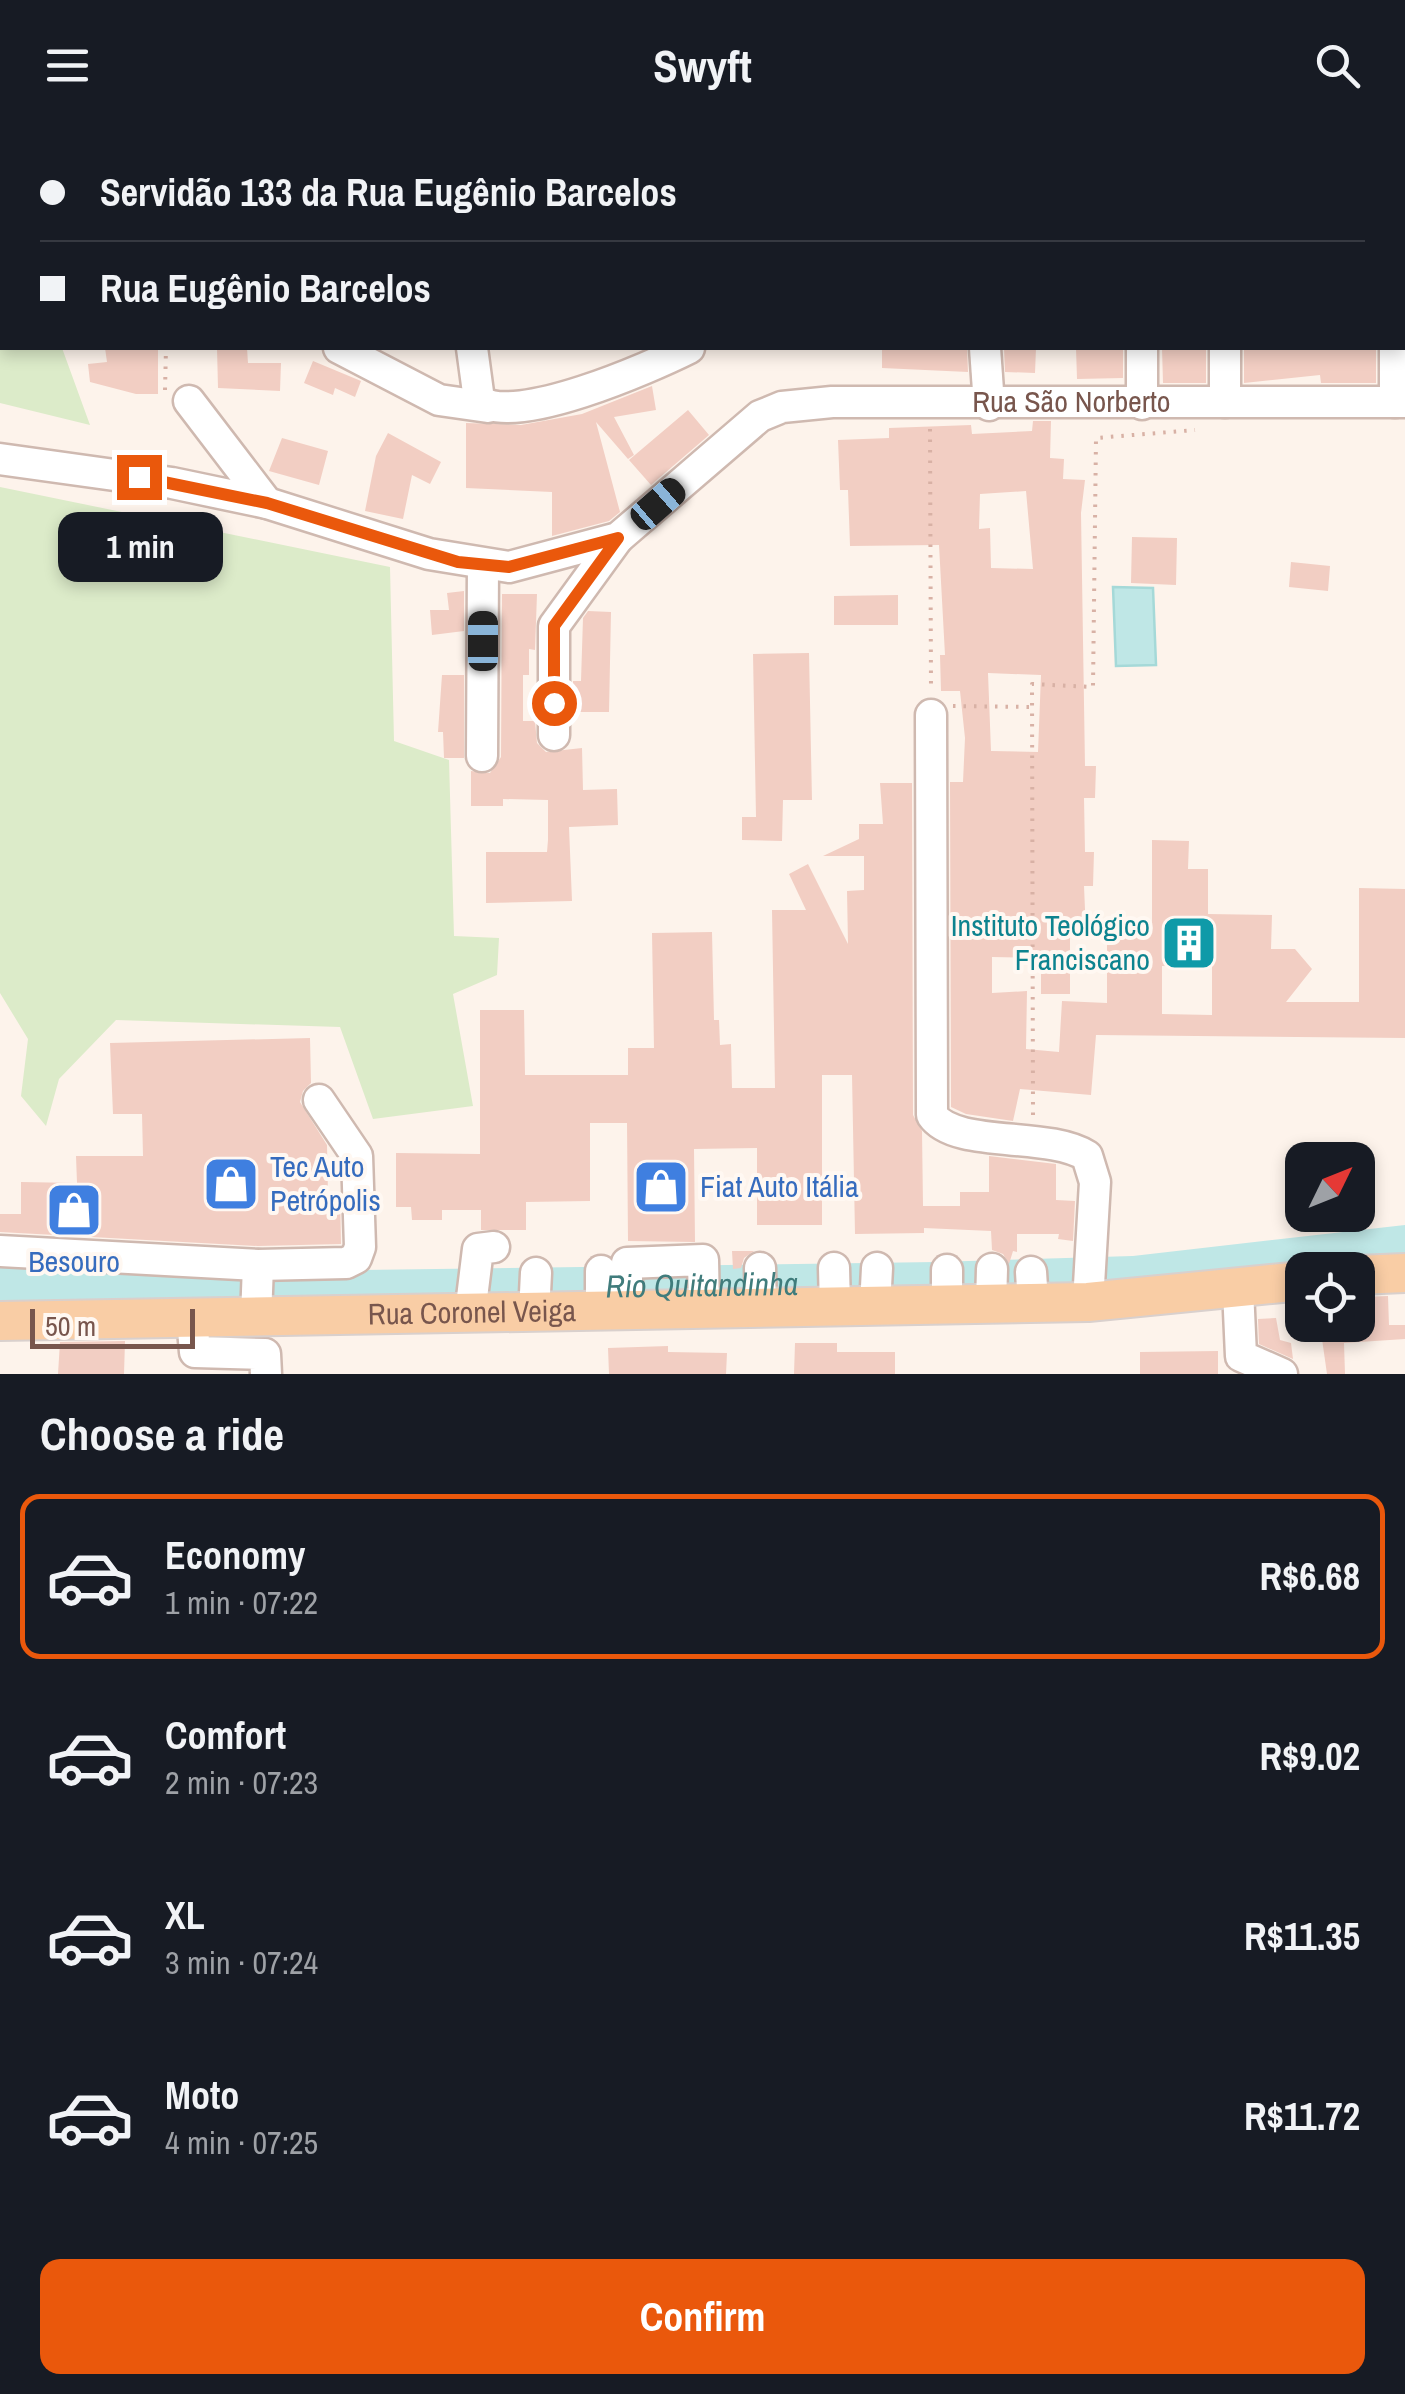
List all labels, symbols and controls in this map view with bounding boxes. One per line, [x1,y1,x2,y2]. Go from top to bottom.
text: Swyft [653,35,752,96]
icon: menu [40,38,95,93]
icon: search [1310,38,1365,93]
text: Servidão 133 da Rua Eugênio Barcelos [100,167,677,218]
text: Rua Eugênio Barcelos [100,263,431,314]
street label: Rua São Norberto [972,381,1171,421]
route end [117,455,162,500]
car [626,473,690,535]
callout: 1 min [56,512,222,582]
text: 1 min [106,525,175,568]
car [468,611,498,671]
route start [532,681,577,726]
place label: Instituto Teológico Franciscano [951,905,1150,979]
building icon: Instituto Teológico Franciscano [1159,913,1219,973]
north arrow [1285,1142,1375,1232]
map controls [1285,1142,1375,1342]
place label: Tec Auto Petrópolis [270,1146,381,1220]
shop icon: Tec Auto Petrópolis [201,1154,261,1214]
shop icon: Fiat Auto Itália [631,1157,691,1217]
place label: Fiat Auto Itália [700,1166,859,1206]
shop icon: Besouro [44,1180,104,1240]
place label: Besouro [28,1241,120,1281]
button: locate [1285,1252,1375,1342]
water label: Rio Quitandinha [605,1262,798,1308]
street label: Rua Coronel Veiga [368,1290,577,1334]
scale bar [30,1304,195,1348]
text: 50 m [45,1307,96,1345]
text: Choose a ride [40,1403,284,1464]
text: Economy [165,1530,305,1581]
icon: car [45,1532,135,1622]
text: R$6.68 [1260,1551,1360,1602]
text: 1 min · 07:22 [165,1581,318,1624]
text: Comfort [165,1710,286,1761]
icon: car [45,1712,135,1802]
text: R$9.02 [1260,1731,1360,1782]
text: 2 min · 07:23 [165,1761,318,1804]
text: XL [165,1890,205,1941]
icon: car [45,1892,135,1982]
text: R$11.35 [1244,1911,1360,1962]
text: 3 min · 07:24 [165,1941,318,1984]
text: Moto [165,2070,239,2121]
icon: car [45,2072,135,2162]
text: R$11.72 [1244,2091,1360,2142]
text: 4 min · 07:25 [165,2121,318,2164]
button: Confirm [40,2259,1365,2374]

